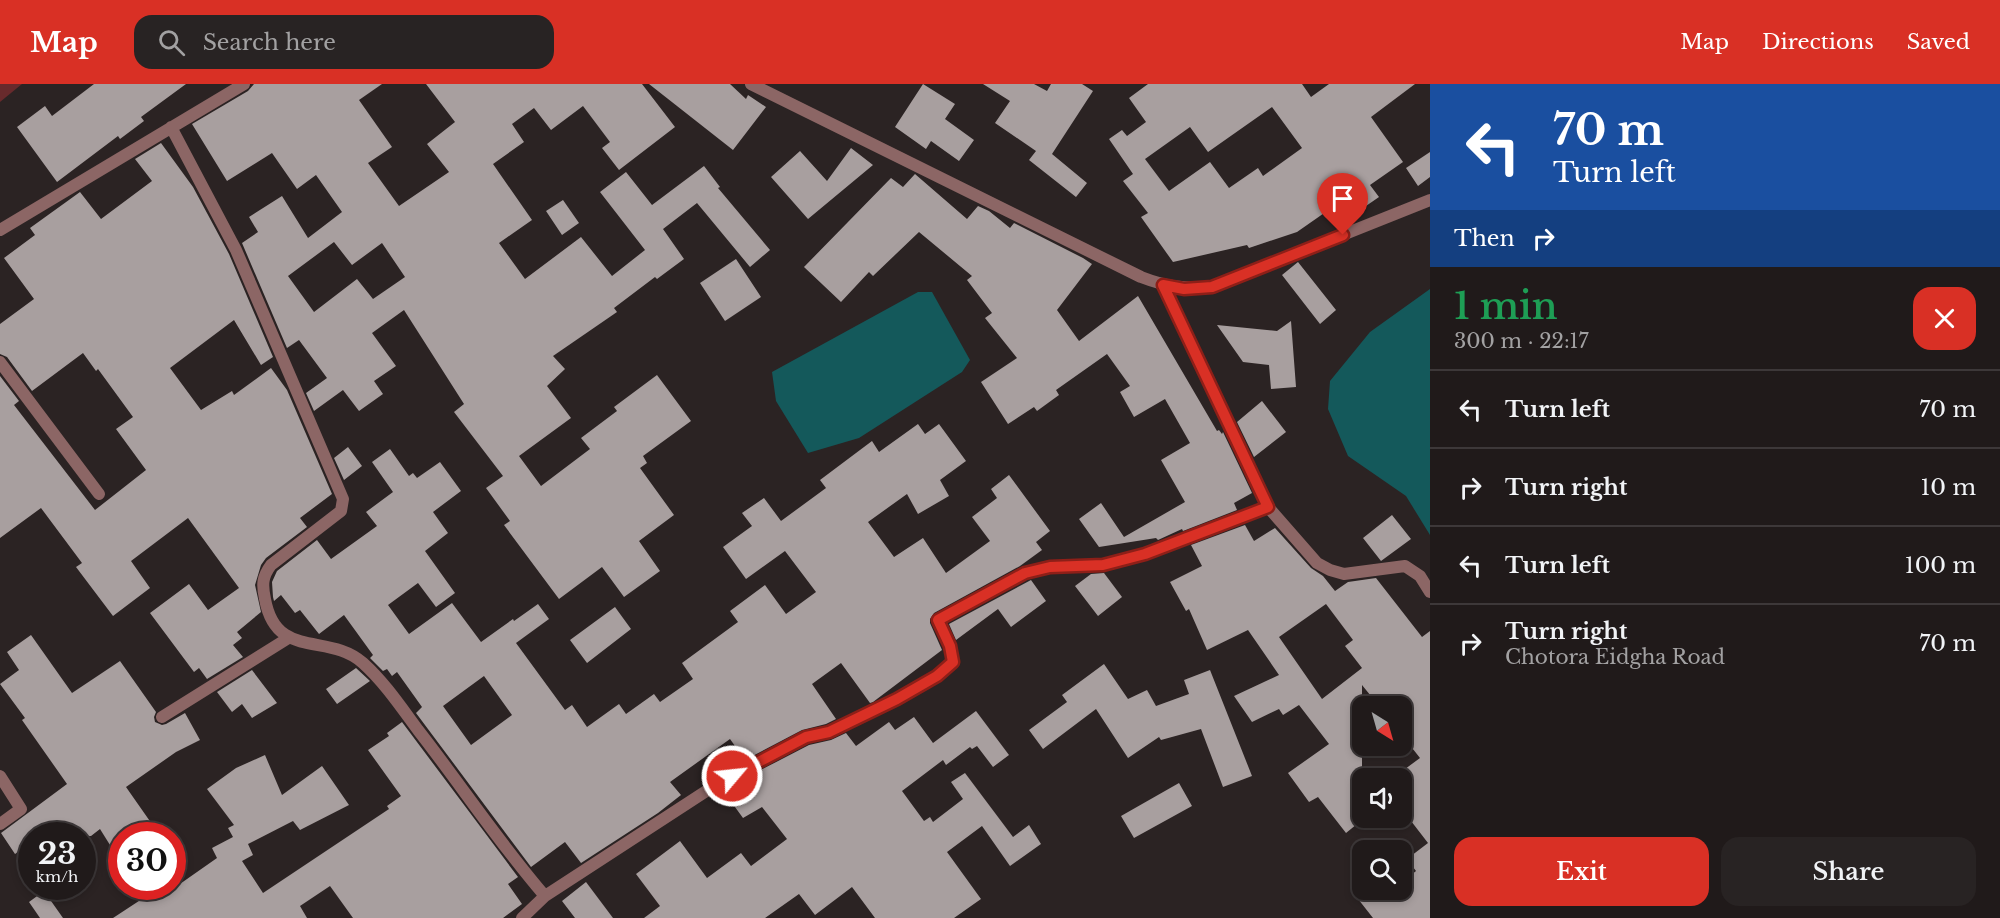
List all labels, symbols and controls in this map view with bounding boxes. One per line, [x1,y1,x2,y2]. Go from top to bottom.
search box [134,15,554,69]
text: Map [30,25,98,60]
icon: search [155,26,188,59]
text: Search here [203,29,336,56]
text: Map [1680,29,1729,55]
text: Directions [1762,29,1874,55]
text: Saved [1907,29,1970,55]
text: 70 m [1553,104,1664,156]
icon: left [1454,108,1532,186]
text: Turn left [1553,156,1676,189]
pin [1317,173,1368,235]
icon: arrive [1326,182,1359,215]
icon: right [1527,222,1560,255]
text: Then [1454,225,1515,252]
text: 1 min [1454,284,1558,329]
button: close [1913,287,1976,350]
text: 300 m · 22:17 [1454,329,1589,353]
icon: left [1454,393,1487,426]
text: Turn left [1505,396,1610,423]
text: 70 m [1919,396,1976,423]
icon: right [1454,471,1487,504]
text: Turn right [1505,474,1627,501]
text: 10 m [1921,474,1976,501]
icon: left [1454,549,1487,582]
text: Turn left [1505,552,1610,579]
text: 100 m [1905,552,1976,579]
text: Turn right [1505,618,1627,645]
icon: right [1454,627,1487,660]
text: 70 m [1919,630,1976,657]
text: Chotora Eidgha Road [1505,645,1725,669]
north arrow [1352,696,1412,756]
map controls [1352,696,1412,900]
position arrow [700,744,764,808]
button: sound [1352,768,1412,828]
speed limit sign: 30 [108,822,186,900]
text: 23 [38,835,76,872]
button: Exit [1454,837,1709,906]
button: Share [1721,837,1976,906]
button: search [1352,840,1412,900]
text: km/h [36,867,78,886]

